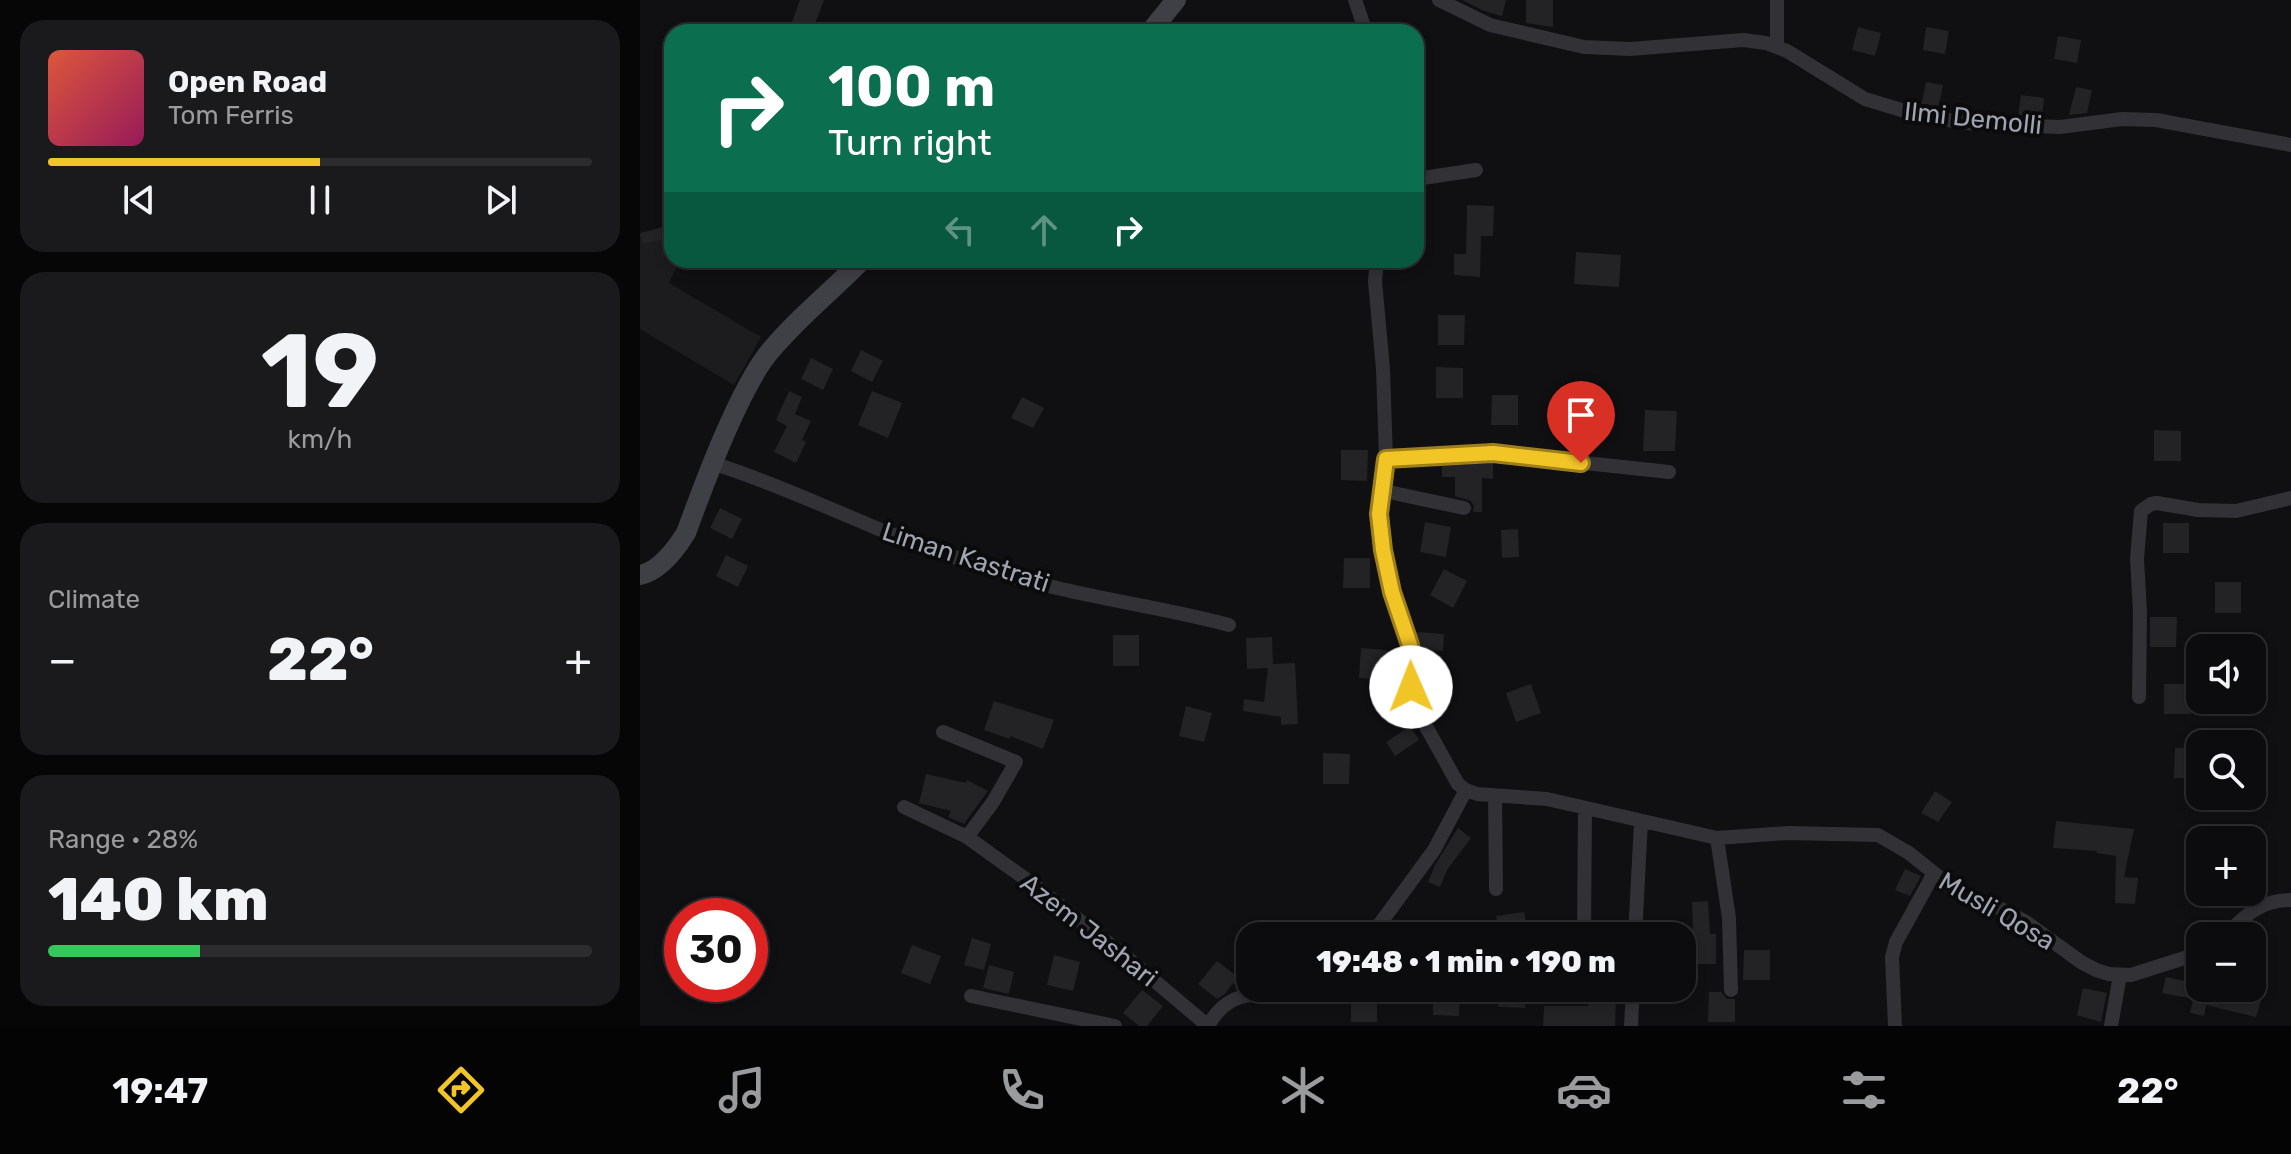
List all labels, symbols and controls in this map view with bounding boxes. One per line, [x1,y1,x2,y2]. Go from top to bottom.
text: 100 m [828,54,995,120]
icon: right [696,56,800,160]
text: Open Road [168,64,327,100]
street label: Ilmi Demolli [1902,96,2044,141]
text: Tom Ferris [168,100,294,131]
text: Turn right [828,121,992,164]
icon: previous [117,178,161,222]
icon: pause [298,178,342,222]
icon: next [479,178,523,222]
icon: left [938,208,982,252]
icon: ahead [1022,208,1066,252]
icon: right [1106,208,1150,252]
text: 19 [261,310,379,433]
pin [1547,381,1615,463]
icon: arrive [1559,393,1603,437]
text: km/h [288,424,352,455]
street label: Liman Kastrati [878,516,1053,599]
text: Climate [48,584,140,615]
text: 22° [267,624,374,695]
text: − [48,634,77,686]
text: + [565,634,592,686]
map controls [2186,634,2266,1002]
button: sound [2186,634,2266,714]
position arrow [1369,645,1453,729]
button: search [2186,730,2266,810]
text: Range · 28% [48,824,198,855]
button: + [2186,826,2266,906]
text: 140 km [48,864,269,935]
street label: Musli Qosa [1933,866,2060,957]
street label: Azem Jashari [1014,867,1163,993]
speed limit sign: 30 [664,898,768,1002]
button: − [2186,922,2266,1002]
text: 19:48 · 1 min · 190 m [1316,944,1616,980]
icon: directions [433,1062,489,1118]
icon: music [714,1062,770,1118]
icon: phone [994,1062,1050,1118]
icon: climate [1275,1062,1331,1118]
icon: car [1556,1062,1612,1118]
icon: filters [1836,1062,1892,1118]
text: 19:47 [112,1069,208,1112]
text: 22° [2117,1069,2179,1112]

